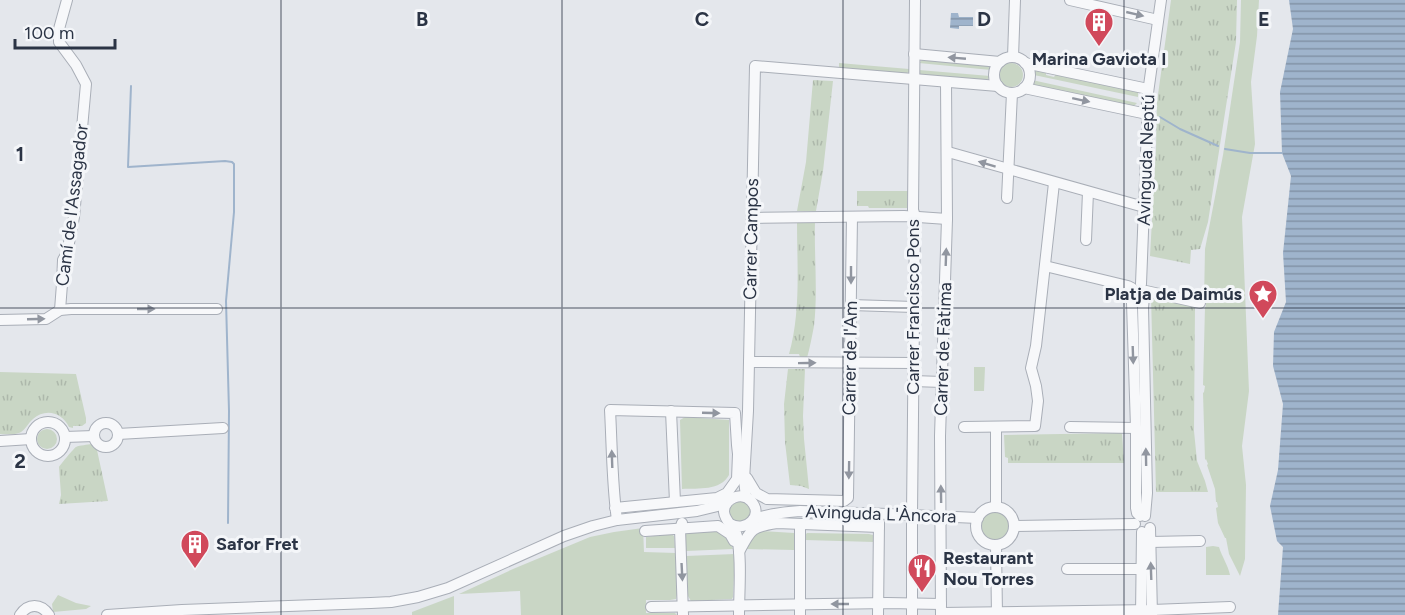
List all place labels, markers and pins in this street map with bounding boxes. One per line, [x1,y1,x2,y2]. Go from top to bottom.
building icon: Marina Gaviota I [1083,6,1115,48]
place label: Marina Gaviota I [1032,48,1166,70]
place icon: Platja de Daimús [1247,278,1279,320]
place label: Platja de Daimús [1105,283,1243,305]
building icon: Safor Fret [179,528,211,570]
place label: Safor Fret [216,533,299,555]
place label: Restaurant Nou Torres [943,547,1034,590]
restaurant icon: Restaurant Nou Torres [906,552,938,594]

